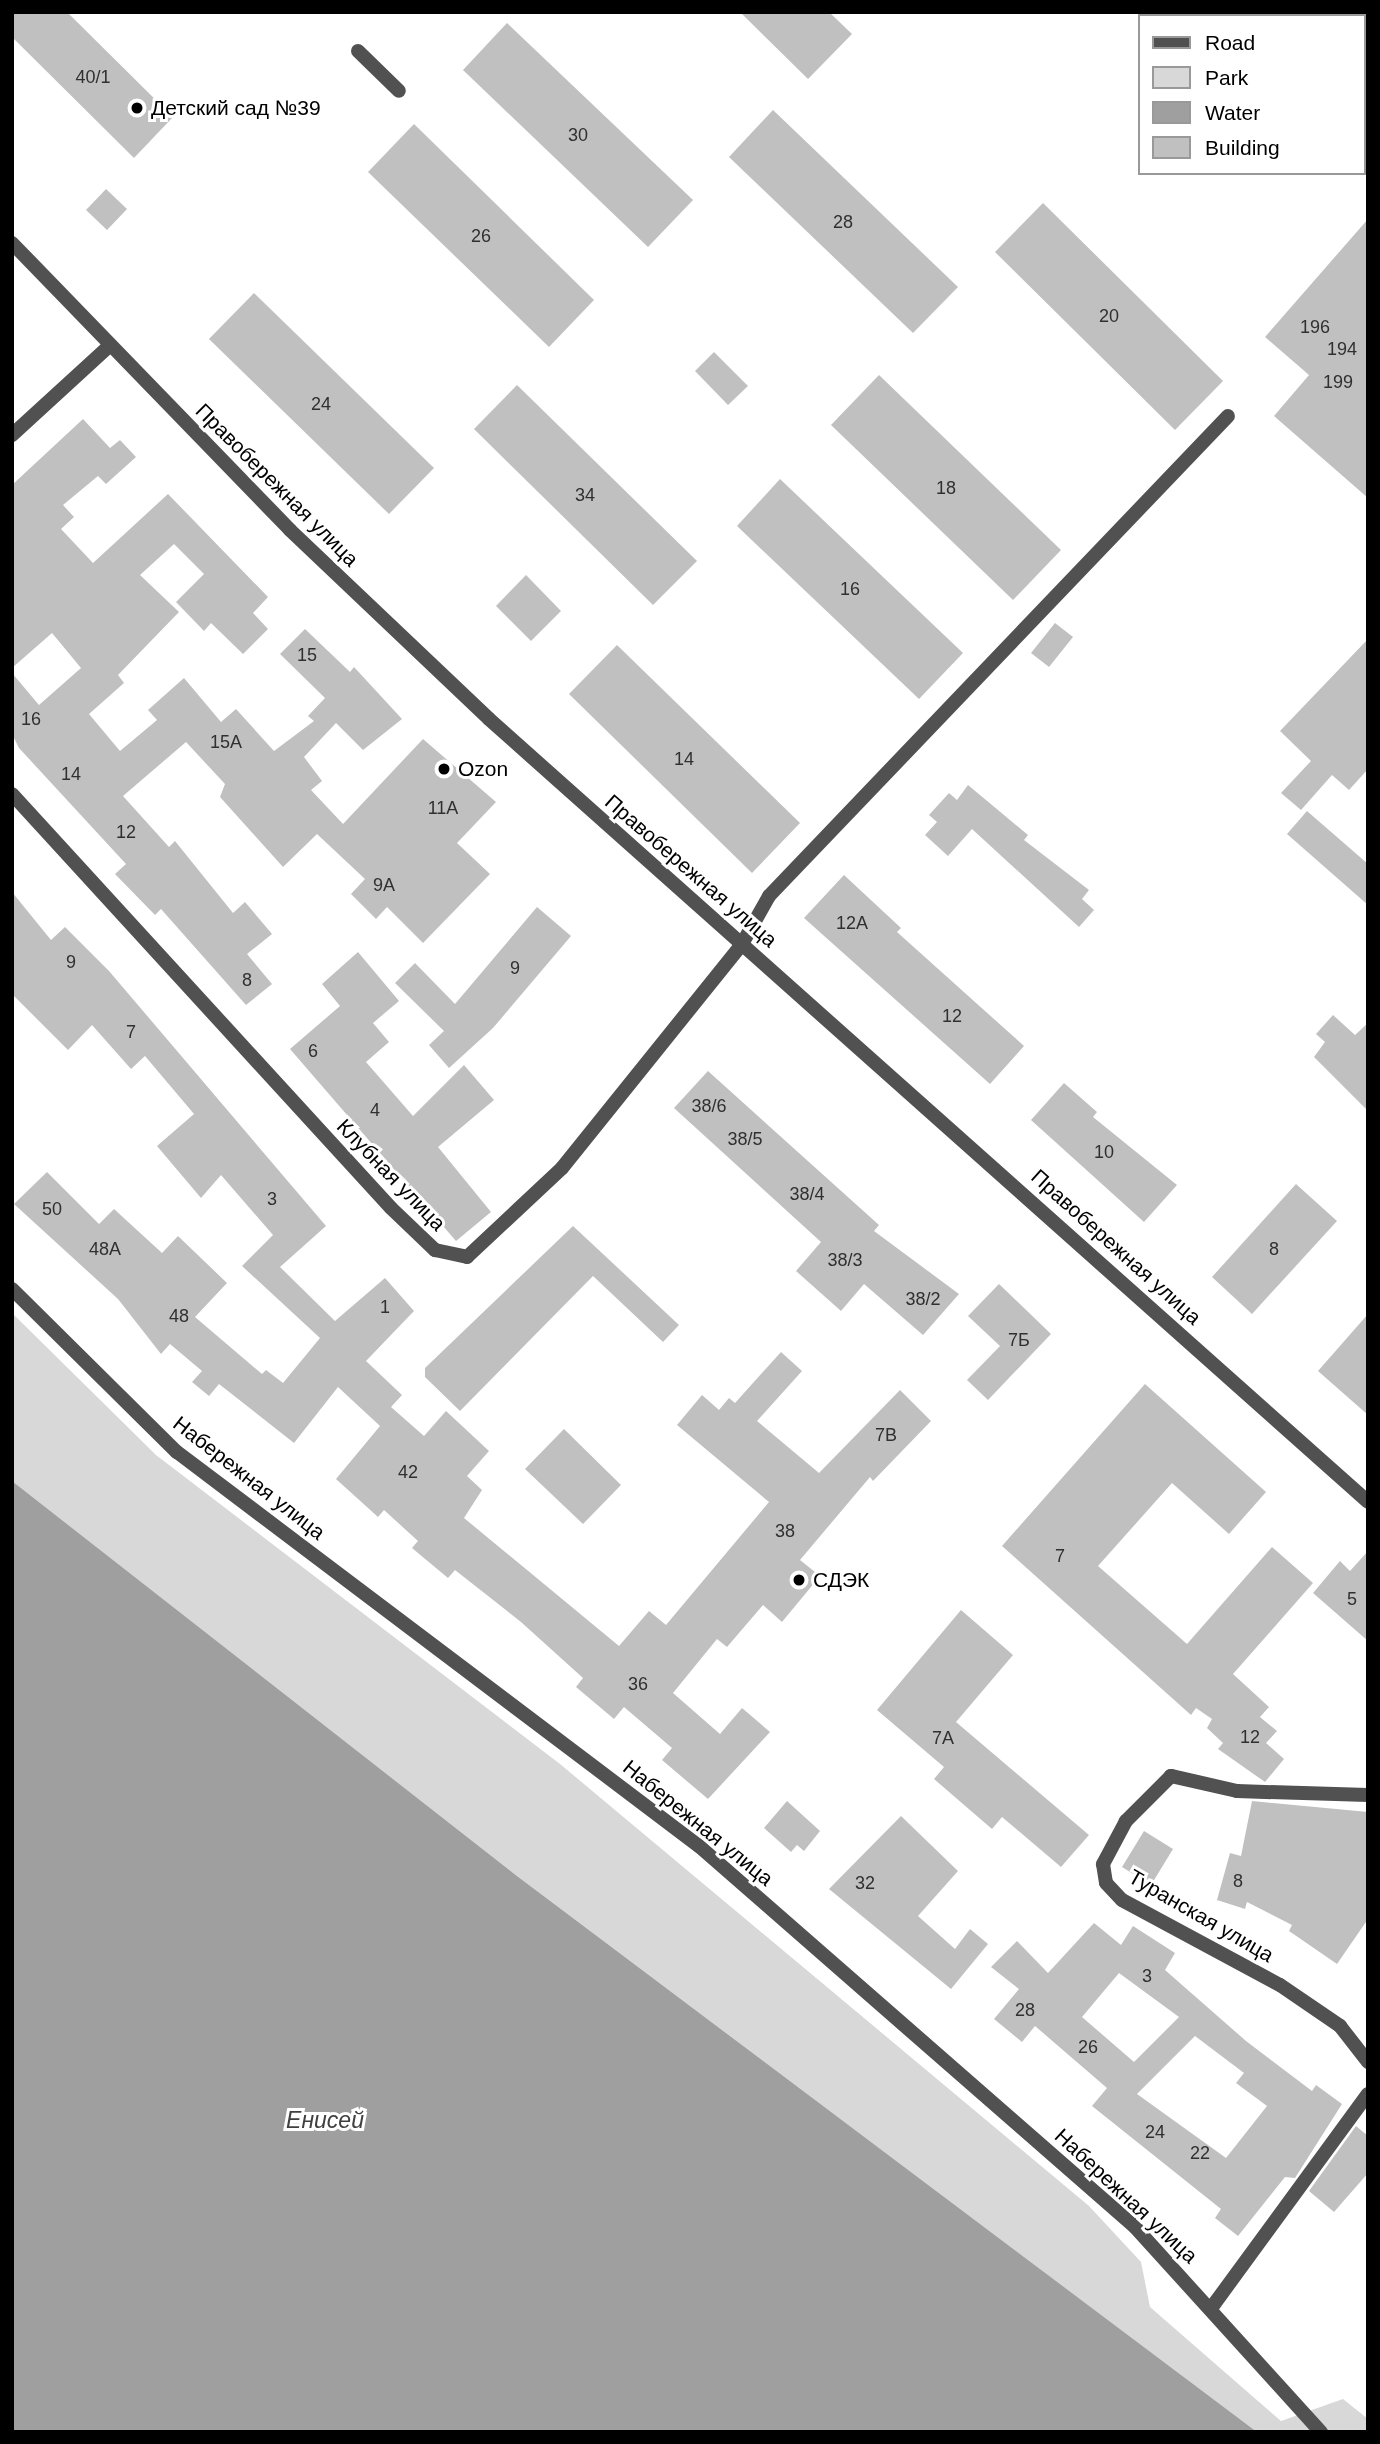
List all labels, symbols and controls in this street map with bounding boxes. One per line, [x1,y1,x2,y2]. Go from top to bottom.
legend [1138,14,1366,175]
text: Road [1205,31,1255,54]
house number: 40/1 [75,66,111,88]
text: Park [1205,66,1248,89]
place label: Детский сад №39 [151,95,321,121]
marker: Детский сад №39 [129,100,145,116]
text: Water [1205,101,1260,124]
house number: 30 [568,124,588,146]
text: Building [1205,136,1280,159]
house number: 28 [833,211,853,233]
house number: 26 [471,225,491,247]
house number: 20 [1099,305,1119,327]
house number: 196 [1300,316,1330,338]
house number: 194 [1327,338,1357,360]
house number: 199 [1323,371,1353,393]
house number: 24 [311,393,331,415]
street label: Правобережная улица [190,398,364,572]
house number: 18 [936,477,956,499]
house number: 34 [575,484,595,506]
house number: 16 [840,578,860,600]
house number: 15 [297,644,317,666]
house number: 16 [21,708,41,730]
house number: 15А [210,731,242,753]
house number: 14 [674,748,694,770]
place label: Ozon [458,756,508,782]
marker: Ozon [436,761,452,777]
house number: 14 [61,763,81,785]
street label: Правобережная улица [600,789,782,953]
house number: 11А [428,797,458,819]
house number: 12 [116,821,136,843]
house number: 9А [373,874,395,896]
house number: 12А [836,912,868,934]
house number: 9 [66,951,76,973]
house number: 9 [510,957,520,979]
house number: 8 [242,969,252,991]
house number: 12 [942,1005,962,1027]
house number: 7 [126,1021,136,1043]
house number: 6 [308,1040,318,1062]
house number: 38/6 [691,1095,727,1117]
house number: 4 [370,1099,380,1121]
street label: Клубная улица [331,1114,451,1236]
house number: 38/5 [727,1128,763,1150]
house number: 10 [1094,1141,1114,1163]
street label: Правобережная улица [1026,1164,1206,1330]
house number: 38/4 [789,1183,825,1205]
house number: 3 [267,1188,277,1210]
house number: 50 [42,1198,62,1220]
house number: 48А [89,1238,121,1260]
house number: 8 [1269,1238,1279,1260]
house number: 38/3 [827,1249,863,1271]
house number: 38/2 [905,1288,941,1310]
house number: 1 [380,1296,390,1318]
house number: 48 [169,1305,189,1327]
house number: 7Б [1008,1329,1030,1351]
street label: Набережная улица [168,1411,330,1545]
house number: 7В [875,1424,897,1446]
house number: 42 [398,1461,418,1483]
house number: 38 [775,1520,795,1542]
house number: 7 [1055,1545,1065,1567]
place label: СДЭК [813,1567,869,1593]
marker: СДЭК [791,1572,807,1588]
house number: 5 [1347,1588,1357,1610]
house number: 36 [628,1673,648,1695]
house number: 12 [1240,1726,1260,1748]
house number: 7А [932,1727,954,1749]
street label: Набережная улица [618,1755,778,1891]
street label: Туранская улица [1124,1864,1278,1968]
house number: 8 [1233,1870,1243,1892]
house number: 32 [855,1872,875,1894]
house number: 3 [1142,1965,1152,1987]
house number: 28 [1015,1999,1035,2021]
house number: 26 [1078,2036,1098,2058]
water label: Енисей [286,2106,364,2134]
house number: 24 [1145,2121,1165,2143]
street label: Набережная улица [1050,2123,1202,2269]
house number: 22 [1190,2142,1210,2164]

